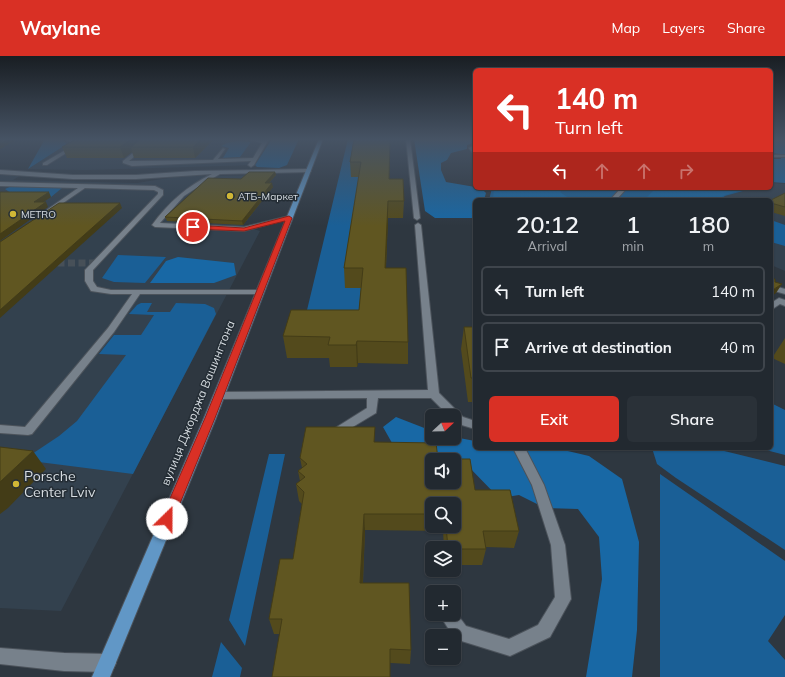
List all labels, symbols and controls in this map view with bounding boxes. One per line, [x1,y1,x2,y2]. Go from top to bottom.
text: Waylane [20,16,101,40]
text: Map [611,19,640,37]
text: Layers [662,19,705,37]
text: Share [727,19,765,37]
text: 140 m [555,81,638,116]
icon: left [489,84,541,136]
text: Turn left [555,116,623,139]
icon: left [549,160,571,182]
icon: ahead [591,160,613,182]
icon: ahead [633,160,655,182]
icon: right [675,160,697,182]
place label: АТБ-Маркет [238,190,298,203]
marker: АТБ-Маркет [225,191,235,201]
place label: METRO [21,208,56,221]
marker: METRO [8,209,18,219]
text: 20:12 [516,209,579,239]
text: 1 [626,209,640,239]
text: 180 [687,209,730,239]
pin [176,210,210,244]
icon: arrive [182,216,204,238]
text: Arrival [528,238,567,254]
text: min [622,238,644,254]
text: m [703,238,714,254]
icon: left [491,280,513,302]
text: Turn left [525,282,584,301]
text: 140 m [711,282,755,301]
street label: вулиця Джорджа Вашингтона [157,318,238,488]
icon: arrive [491,336,513,358]
text: Arrive at destination [525,338,672,357]
text: 40 m [720,338,755,357]
button: Exit [489,396,619,442]
button: Share [627,396,757,442]
north arrow [425,409,461,445]
map controls [425,409,461,665]
button: sound [425,453,461,489]
place label: Porsche Center Lviv [24,467,96,501]
marker: Porsche Center Lviv [11,479,21,489]
button: search [425,497,461,533]
position arrow [146,498,188,540]
button: layers [425,541,461,577]
button: + [425,585,461,621]
button: − [425,629,461,665]

